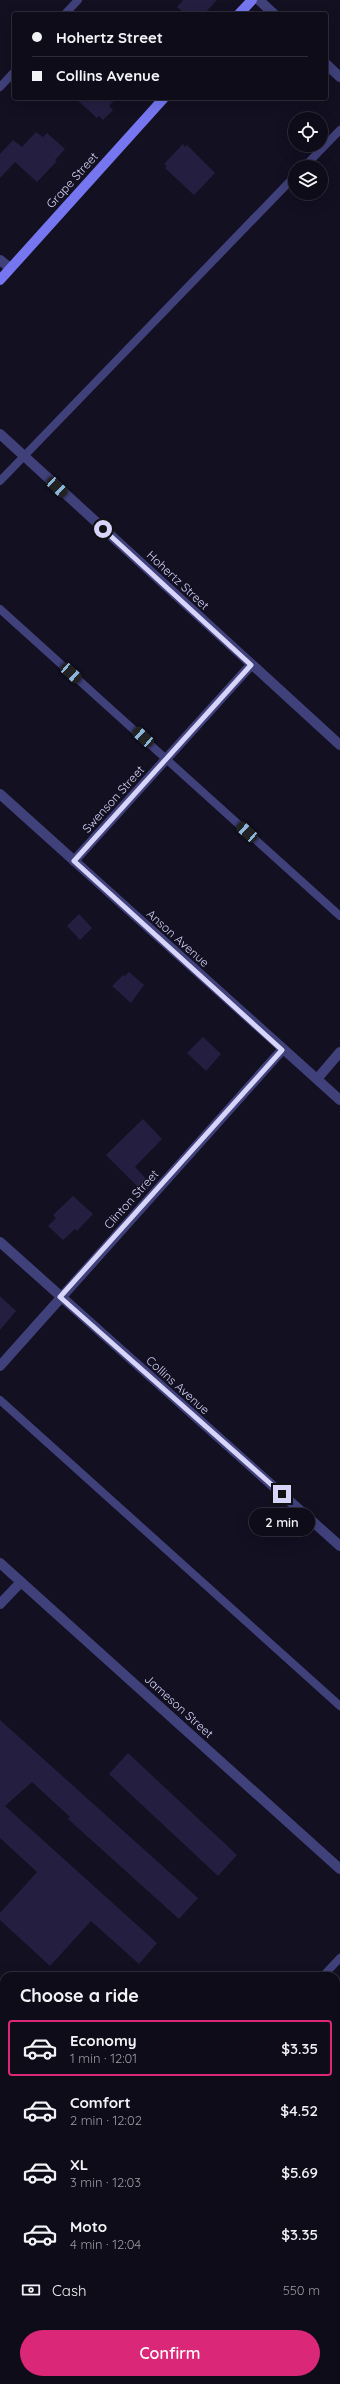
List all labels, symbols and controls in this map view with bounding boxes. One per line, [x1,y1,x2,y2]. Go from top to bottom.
text: Hohertz Street [56,28,163,47]
text: Collins Avenue [56,66,160,85]
map controls [288,112,328,200]
button: locate [288,112,328,152]
street label: Grape Street [43,149,101,211]
button: layers [288,160,328,200]
car [44,474,70,500]
route start [94,520,112,538]
street label: Hohertz Street [144,547,212,613]
car [58,661,84,685]
car [130,725,156,749]
street label: Swenson Street [79,762,147,836]
car [234,820,260,844]
street label: Anson Avenue [144,906,212,970]
street label: Clinton Street [101,1166,161,1232]
street label: Collins Avenue [143,1353,213,1418]
route end [273,1485,291,1503]
callout: 2 min [249,1508,315,1536]
text: 2 min [265,1514,299,1530]
street label: Jameson Street [141,1671,217,1741]
text: Choose a ride [20,1984,139,2007]
icon: car [22,2030,58,2066]
text: Economy [70,2031,137,2050]
text: $3.35 [281,2039,318,2058]
text: 1 min · 12:01 [70,2050,137,2066]
icon: car [22,2092,58,2128]
text: Comfort [70,2093,131,2112]
text: $4.52 [280,2101,318,2120]
text: 2 min · 12:02 [70,2112,142,2128]
icon: car [22,2154,58,2190]
text: XL [70,2155,88,2174]
text: $5.69 [281,2163,318,2182]
text: 3 min · 12:03 [70,2174,141,2190]
icon: car [22,2216,58,2252]
text: Moto [70,2217,107,2236]
text: $3.35 [281,2225,318,2244]
text: 4 min · 12:04 [70,2236,141,2252]
icon: cash [20,2279,42,2301]
text: Cash [52,2281,86,2300]
text: 550 m [283,2282,320,2298]
button: Confirm [20,2330,320,2376]

